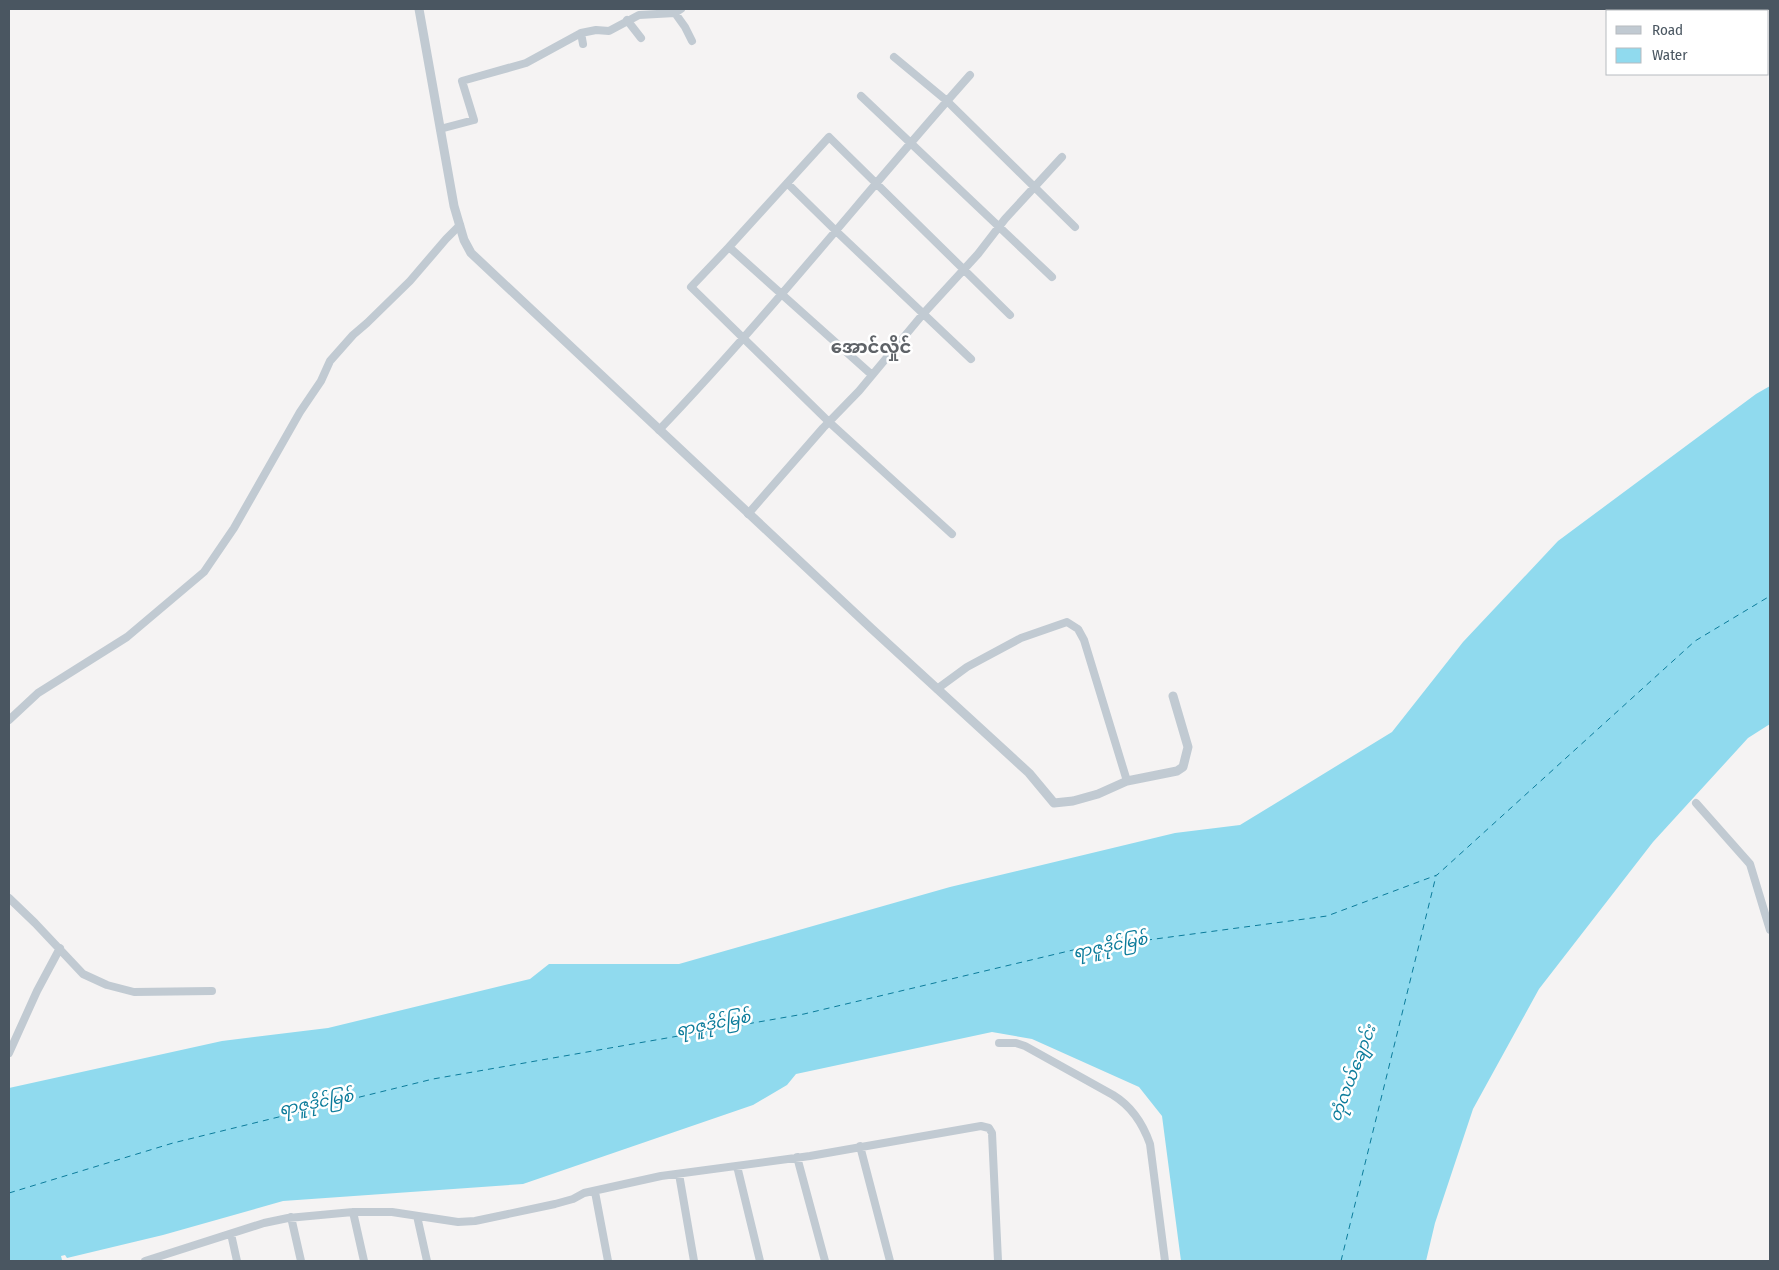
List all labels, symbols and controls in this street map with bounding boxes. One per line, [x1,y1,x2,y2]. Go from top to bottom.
legend [1606,10,1769,75]
text: Road [1652,21,1683,39]
text: Water [1652,46,1688,64]
district label: အောင်လှိုင် [831,335,911,361]
water label: ရာဇူဒိုင်မြစ် [1071,927,1151,966]
water label: ရာဇူဒိုင်မြစ် [674,1005,754,1044]
water label: တုံလယ်ချောင်း [1323,1020,1384,1126]
water label: ရာဇူဒိုင်မြစ် [277,1084,357,1123]

